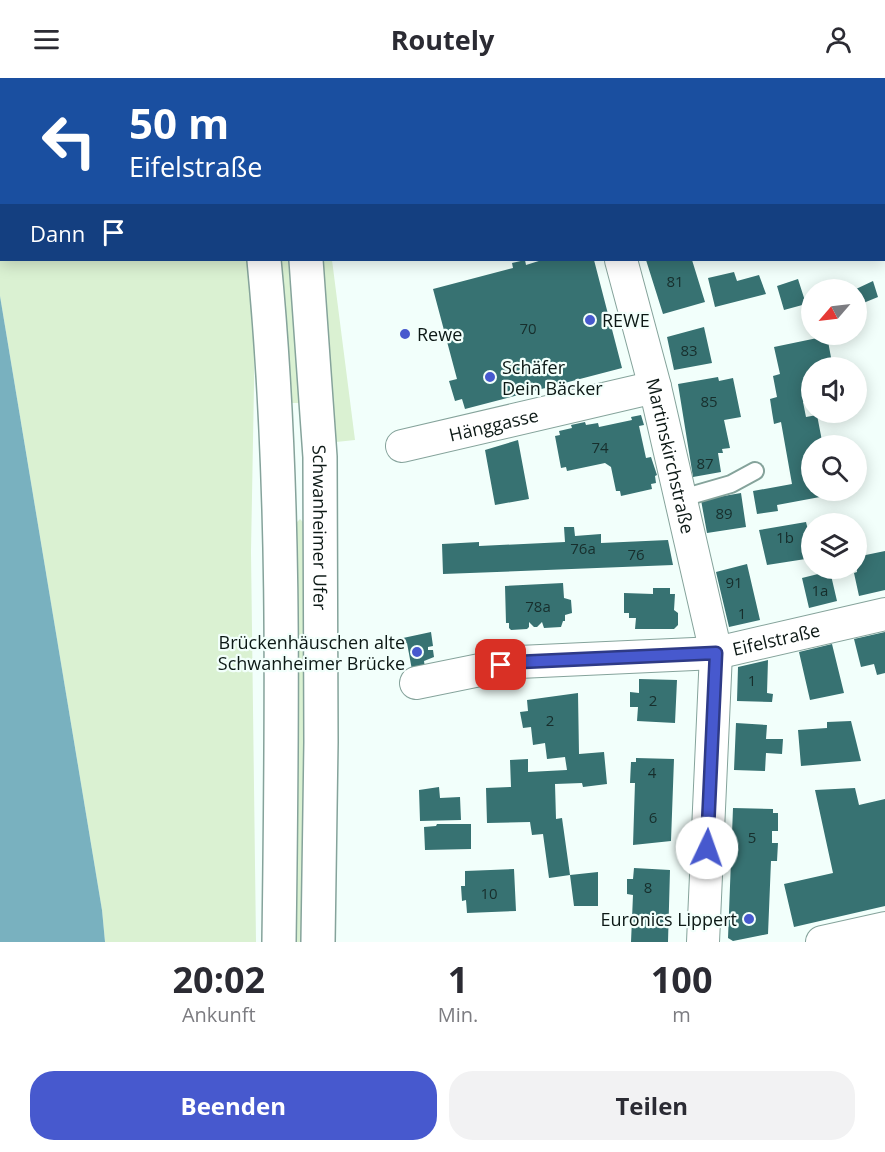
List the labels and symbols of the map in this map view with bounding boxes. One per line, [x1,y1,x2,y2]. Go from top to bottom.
house number: 81 [666,271,684,291]
north arrow [801,279,867,345]
place label: REWE [602,308,650,332]
marker: REWE [583,313,597,327]
house number: 70 [519,318,537,338]
place label: Rewe [417,322,462,346]
marker: Rewe [398,327,412,341]
house number: 83 [680,340,698,360]
place label: Schäfer Dein Bäcker [502,355,603,400]
marker: Schäfer Dein Bäcker [483,370,497,384]
street label: Martinskirchstraße [641,375,700,536]
house number: 85 [700,391,718,411]
street label: Hänggasse [446,403,541,447]
house number: 74 [591,437,609,457]
street label: Schwanheimer Ufer [307,444,333,611]
house number: 87 [696,453,714,473]
house number: 89 [715,503,733,523]
house number: 1b [776,527,794,547]
house number: 76a [570,538,596,558]
house number: 76 [627,544,645,564]
house number: 91 [725,572,743,592]
house number: 1a [812,580,828,600]
house number: 78a [525,596,551,616]
house number: 1 [738,603,746,623]
street label: Eifelstraße [730,617,822,661]
place label: Brückenhäuschen alte Schwanheimer Brücke [218,630,405,675]
pin [475,639,526,690]
marker: Brückenhäuschen alte Schwanheimer Brücke [410,645,424,659]
house number: 1 [748,670,756,690]
house number: 2 [649,690,657,710]
house number: 2 [546,710,554,730]
house number: 4 [648,762,657,782]
house number: 6 [649,807,657,827]
position arrow [675,816,739,880]
house number: 5 [748,827,756,847]
house number: 8 [644,877,652,897]
house number: 10 [480,883,498,903]
place label: Euronics Lippert [600,907,737,931]
marker: Euronics Lippert [742,912,756,926]

